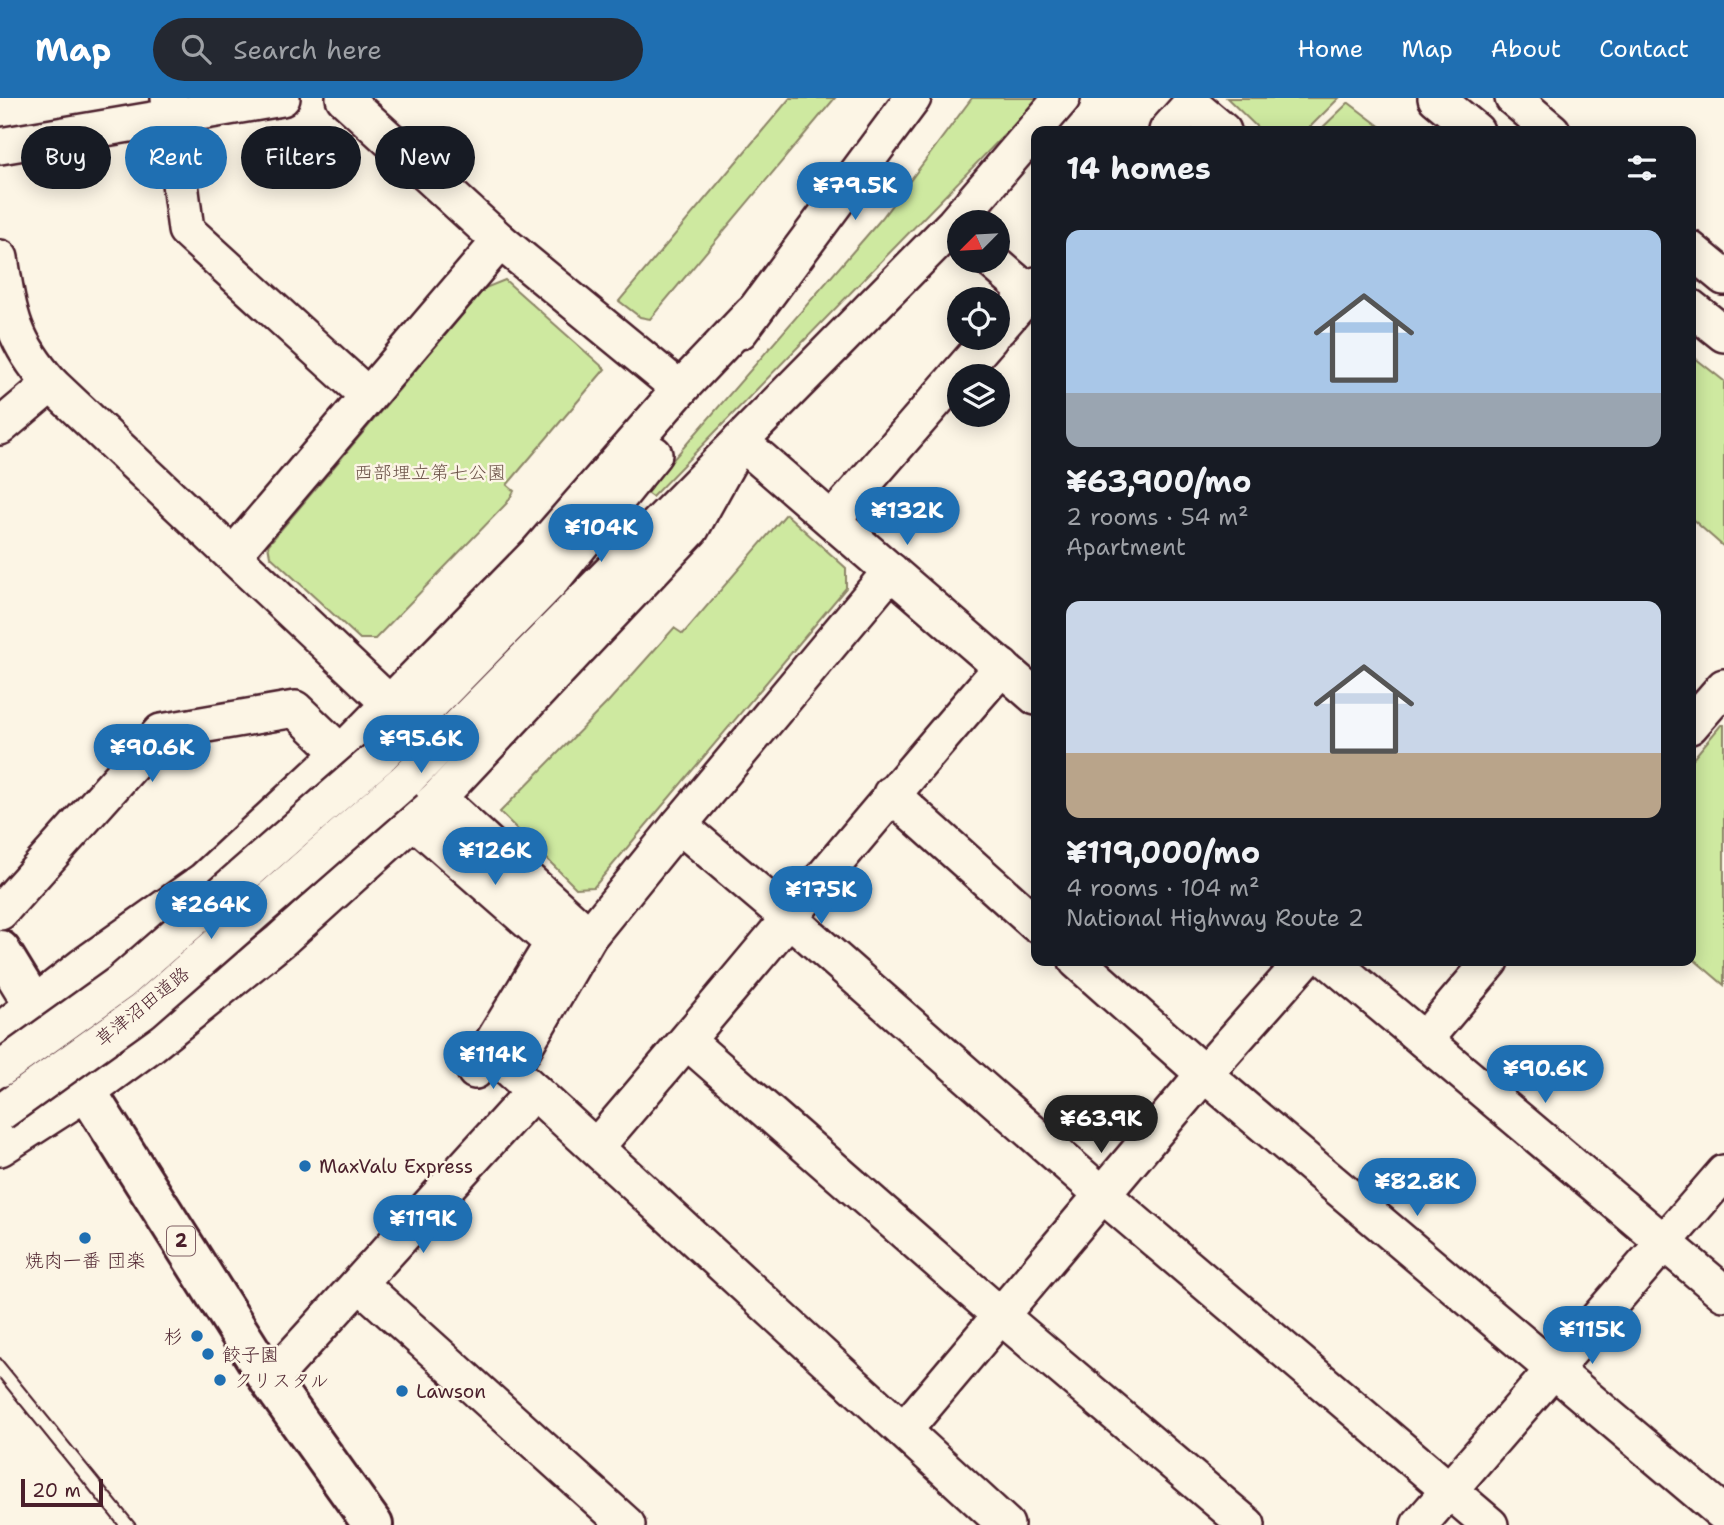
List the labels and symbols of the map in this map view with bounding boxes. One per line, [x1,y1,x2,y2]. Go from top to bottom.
pin: ¥79.5K [798,162,912,222]
north arrow [947,210,1010,273]
park label: 西部埋立第七公園 [354,460,506,485]
pin: ¥132K [858,488,956,547]
pin: ¥104K [552,504,650,564]
pin: ¥95.6K [364,716,478,775]
pin: ¥90.6K [95,724,209,784]
pin: ¥126K [446,828,544,887]
pin: ¥175K [772,866,870,926]
pin: ¥264K [162,882,260,941]
street label: 草津沼田道路 [90,961,194,1052]
pin: ¥114K [444,1032,542,1091]
pin: ¥90.6K [1488,1046,1602,1105]
pin: ¥63.9K [1044,1096,1158,1155]
place label: MaxValu Express [319,1154,473,1179]
marker: MaxValu Express [297,1158,313,1174]
pin: ¥82.8K [1360,1158,1474,1218]
pin: ¥119K [374,1196,472,1255]
road number: 2 [167,1226,195,1256]
marker: 焼肉一番 団楽 [77,1230,93,1246]
place label: 焼肉一番 団楽 [25,1248,145,1273]
pin: ¥115K [1543,1306,1641,1366]
place label: 杉 [164,1324,183,1349]
marker: 杉 [189,1328,205,1344]
place label: 餃子園 [222,1342,279,1367]
marker: 餃子園 [200,1346,216,1362]
place label: クリスタル [234,1368,329,1393]
marker: クリスタル [212,1372,228,1388]
place label: Lawson [416,1379,486,1404]
marker: Lawson [394,1383,410,1399]
scale bar [21,1476,103,1508]

